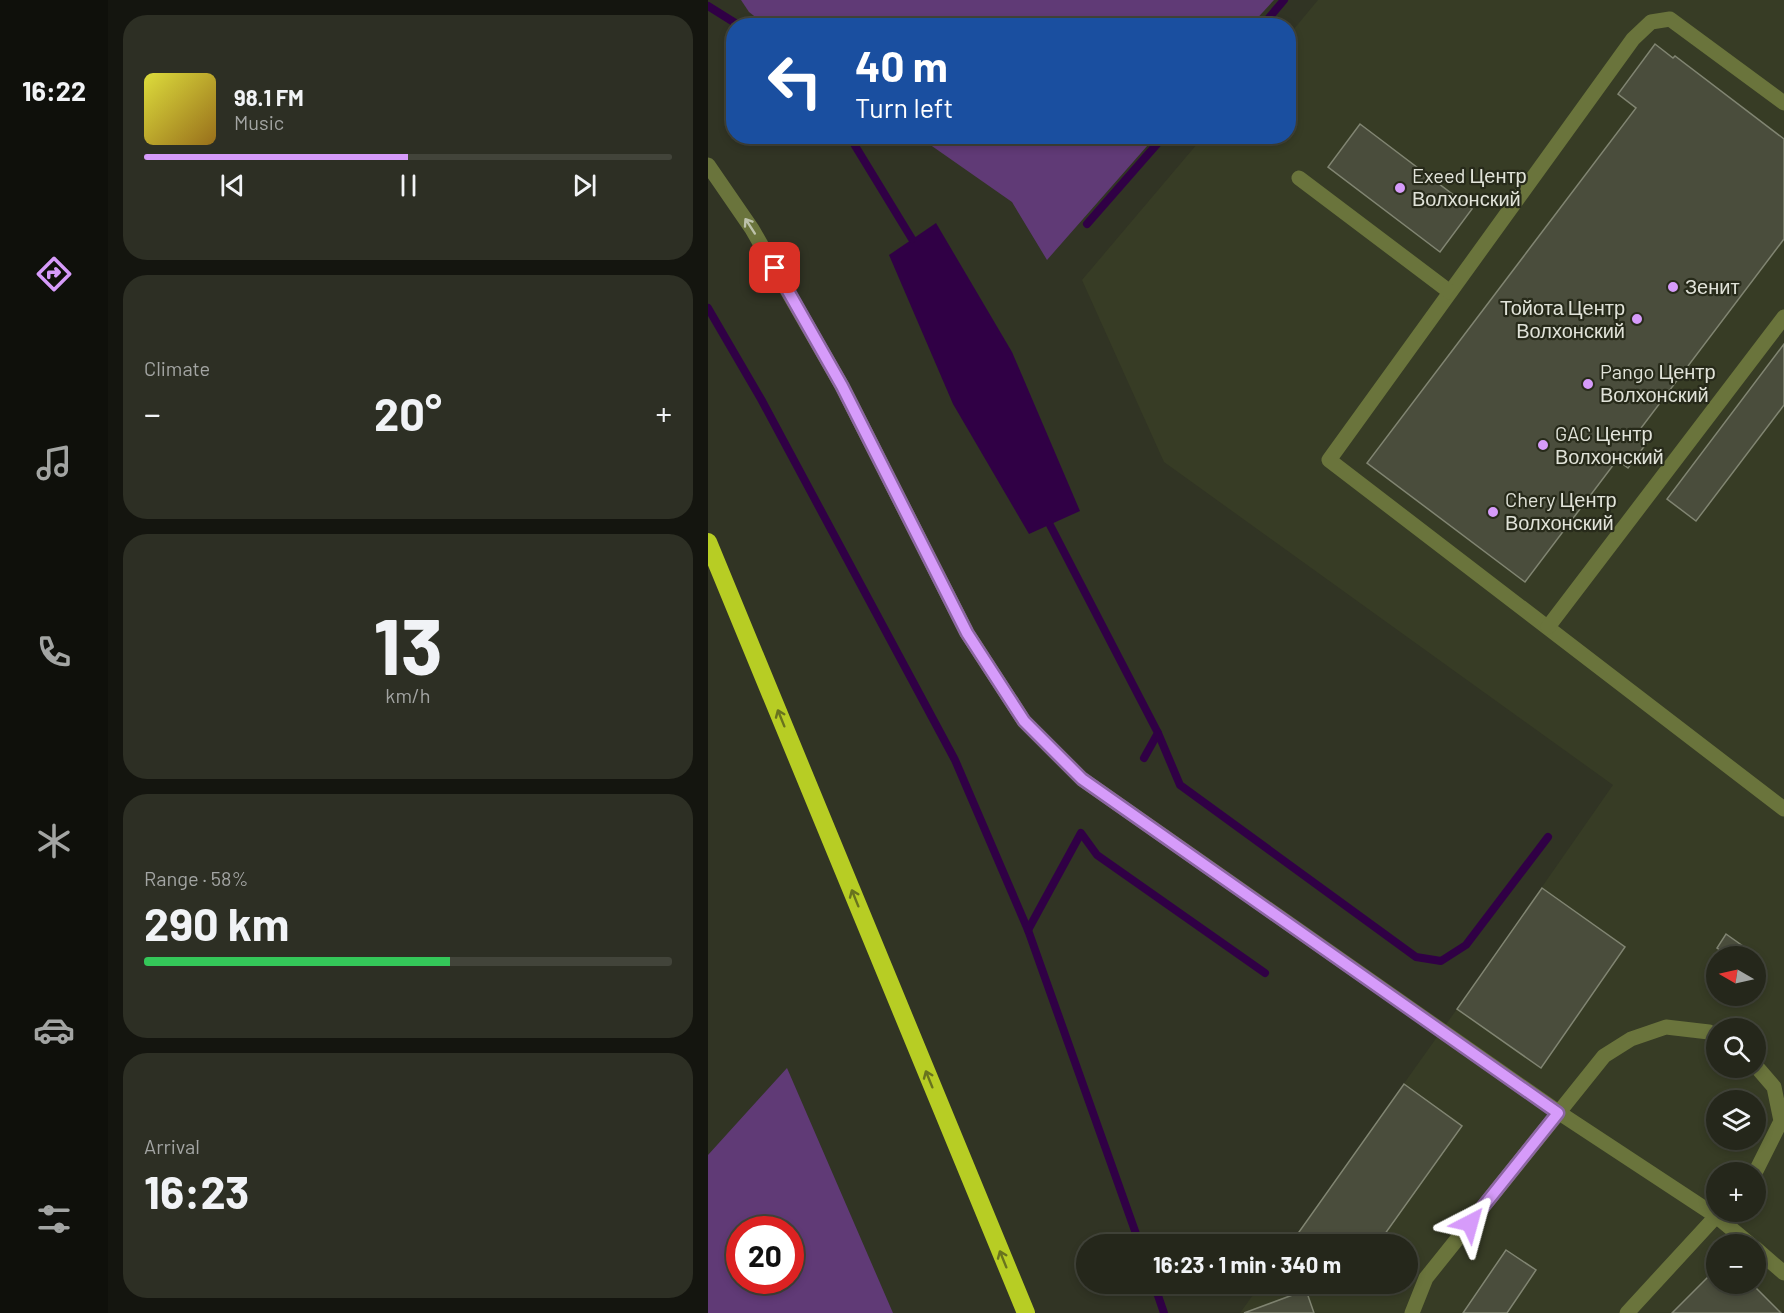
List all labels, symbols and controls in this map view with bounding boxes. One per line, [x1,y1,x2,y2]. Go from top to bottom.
text: 40 m [855,40,948,90]
icon: left [756,42,834,120]
text: 16:22 [22,74,86,106]
text: 98.1 FM [234,84,304,110]
text: Turn left [855,91,953,123]
text: Music [234,110,284,134]
place label: Exeed Центр Волхонский [1412,163,1527,210]
icon: previous [216,169,249,202]
icon: pause [392,169,425,202]
icon: next [568,169,601,202]
marker: Exeed Центр Волхонский [1393,181,1407,195]
one-way arrow [744,219,756,235]
pin [749,242,800,293]
icon: arrive [758,251,791,284]
icon: directions [33,253,75,295]
place label: Зенит [1685,274,1740,298]
marker: Зенит [1666,280,1680,294]
place label: Тойота Центр Волхонский [1500,295,1625,342]
marker: Тойота Центр Волхонский [1630,312,1644,326]
text: Climate [144,356,210,380]
place label: Pango Центр Волхонский [1600,359,1716,406]
marker: Pango Центр Волхонский [1581,377,1595,391]
text: 20° [374,386,442,440]
text: − [144,393,161,433]
text: + [656,393,672,433]
place label: GAC Центр Волхонский [1555,421,1664,468]
marker: GAC Центр Волхонский [1536,438,1550,452]
icon: music [33,442,75,484]
place label: Chery Центр Волхонский [1505,487,1617,534]
marker: Chery Центр Волхонский [1486,505,1500,519]
text: 13 [373,597,443,691]
icon: phone [33,631,75,673]
text: km/h [385,683,431,707]
one-way arrow [775,709,786,728]
icon: climate [33,820,75,862]
text: Range · 58% [144,866,248,890]
one-way arrow [849,889,860,908]
text: 290 km [144,896,289,950]
north arrow [1706,946,1766,1006]
map controls [1706,946,1766,1294]
icon: car [33,1009,75,1051]
button: search [1706,1018,1766,1078]
one-way arrow [923,1070,934,1088]
button: layers [1706,1090,1766,1150]
text: Arrival [144,1134,200,1158]
button: + [1706,1162,1766,1222]
text: 16:23 [144,1164,249,1218]
position arrow [1438,1191,1502,1255]
icon: filters [33,1198,75,1240]
speed limit sign: 20 [726,1216,804,1294]
button: − [1706,1234,1766,1294]
one-way arrow [997,1250,1008,1269]
text: 16:23 · 1 min · 340 m [1153,1251,1341,1277]

